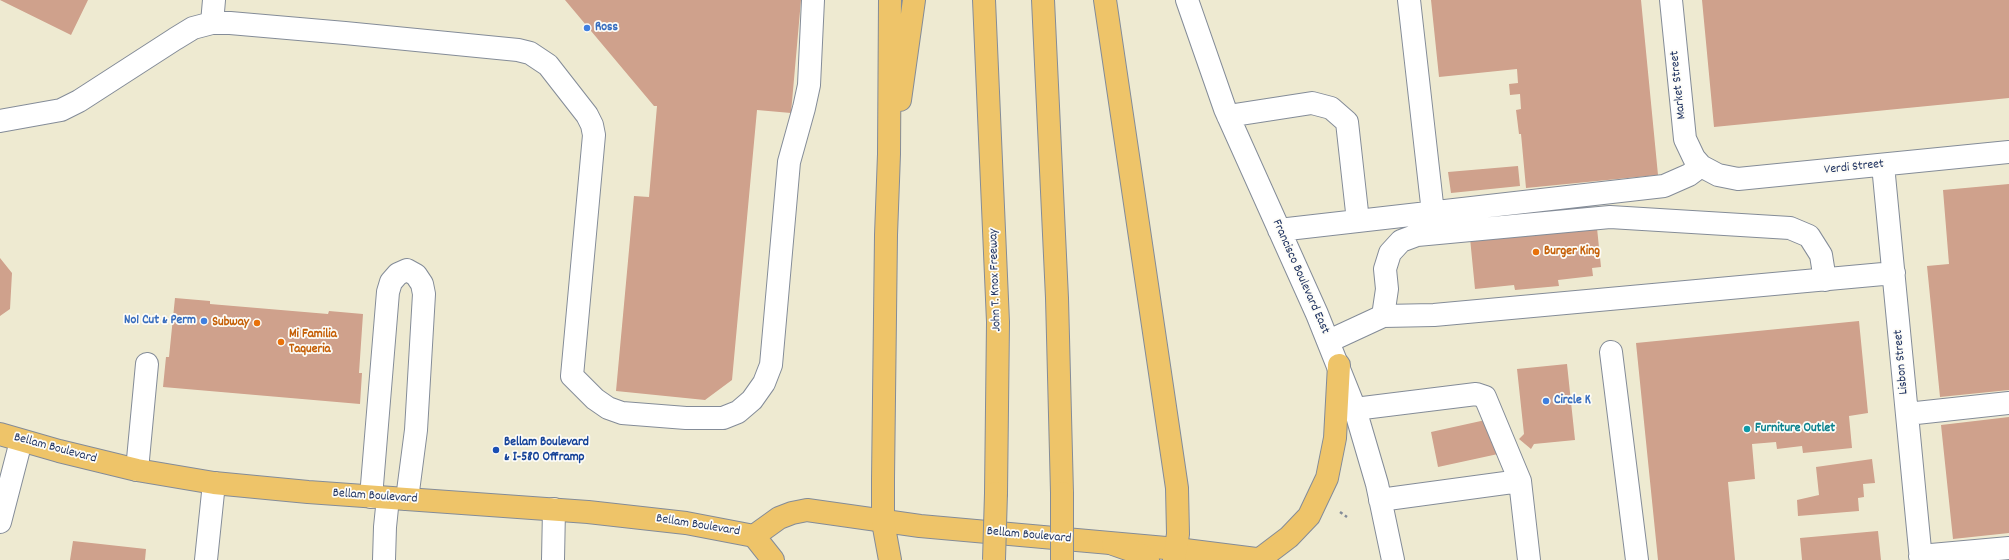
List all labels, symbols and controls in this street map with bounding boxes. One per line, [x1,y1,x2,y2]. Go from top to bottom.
place label: Ross [595,20,618,36]
marker: Ross [582,23,592,33]
street label: Market Street [1668,50,1690,120]
street label: Verdi Street [1823,157,1885,179]
street label: Francisco Boulevard East [1268,217,1332,337]
street label: John T. Knox Freeway [986,228,1006,332]
place label: Burger King [1544,244,1600,260]
marker: Burger King [1531,247,1541,257]
place label: No1 Cut & Perm [124,313,196,329]
place label: Subway [212,315,249,331]
marker: No1 Cut & Perm [199,316,209,326]
marker: Subway [252,318,262,328]
place label: Mi Familia Taqueria [289,327,337,358]
street label: Lisbon Street [1891,329,1913,395]
marker: Mi Familia Taqueria [276,337,286,347]
place label: Circle K [1554,393,1591,409]
marker: Circle K [1541,396,1551,406]
place label: Furniture Outlet [1755,421,1835,437]
marker: Furniture Outlet [1742,424,1752,434]
street label: Bellam Boulevard [12,430,98,468]
place label: Bellam Boulevard & I-580 Offramp [504,435,589,466]
marker: Bellam Boulevard & I-580 Offramp [491,445,501,455]
street label: Bellam Boulevard [332,486,418,508]
street label: Bellam Boulevard [655,512,741,540]
street label: Bellam Boulevard [986,525,1072,547]

